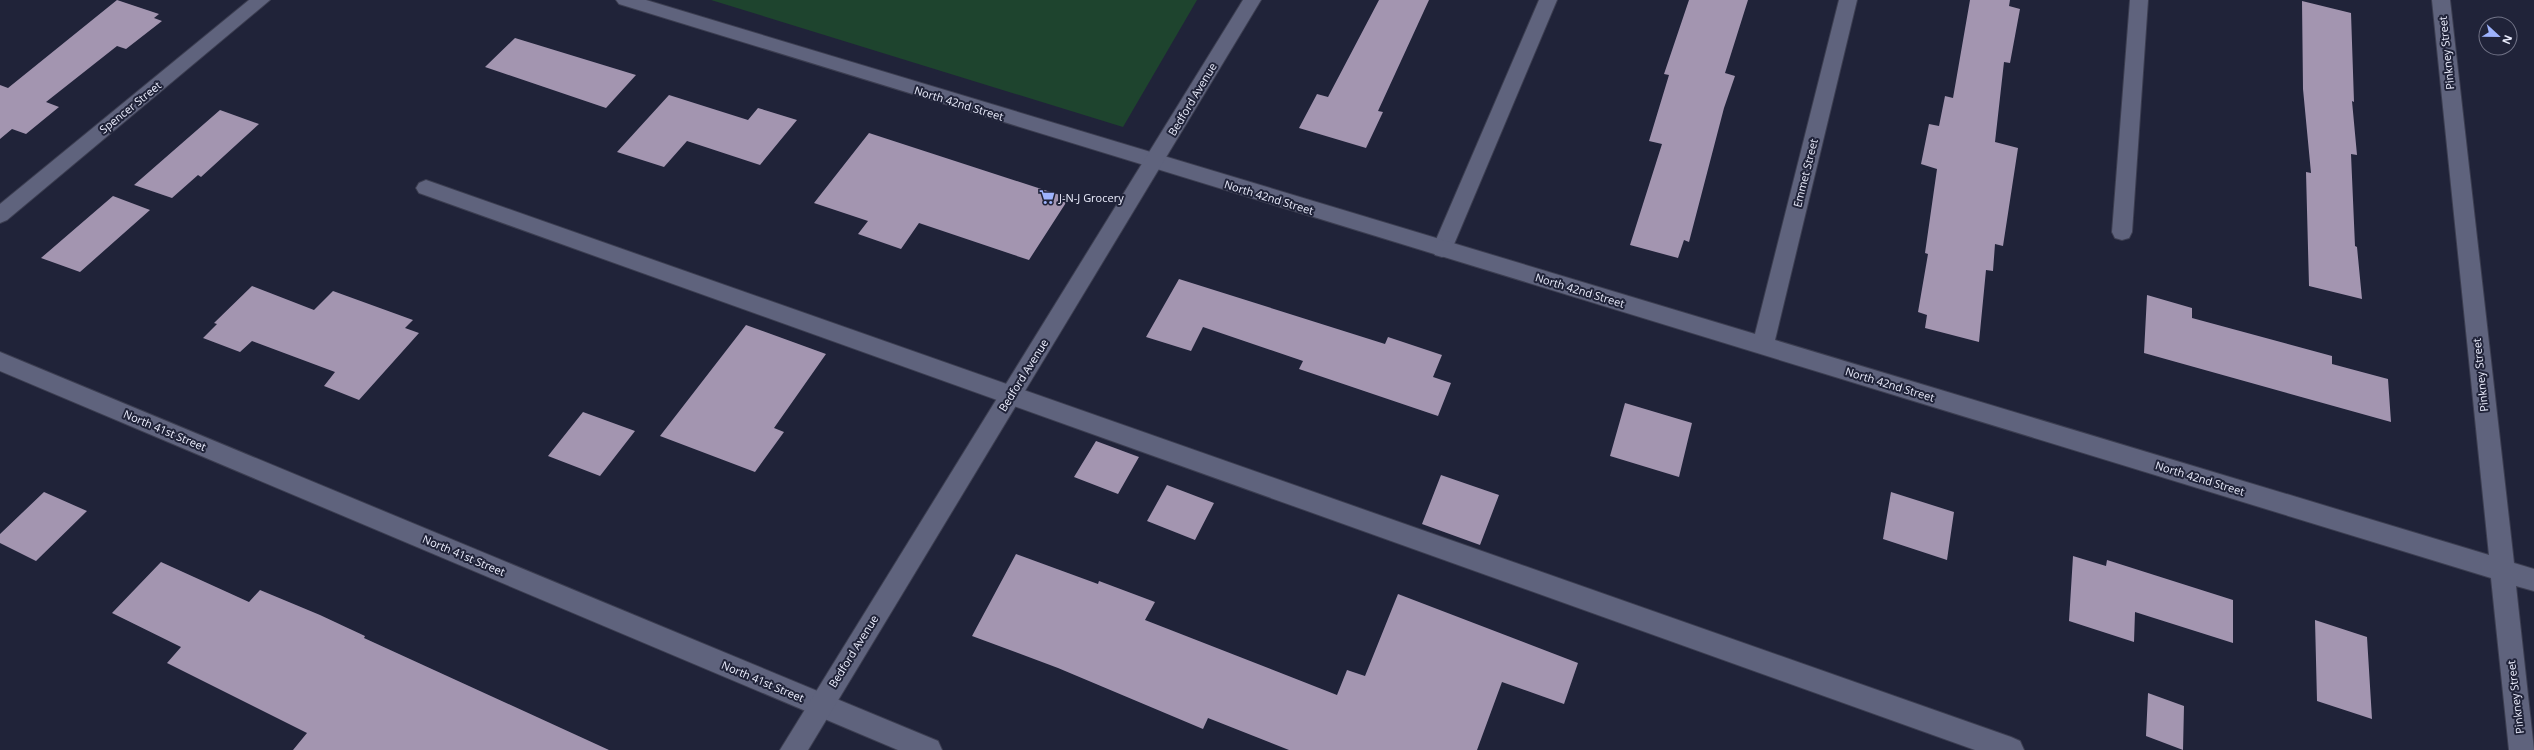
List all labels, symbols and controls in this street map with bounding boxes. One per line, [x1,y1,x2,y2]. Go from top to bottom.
street label: Pinkney Street [2435,15,2457,91]
north arrow [2478,16,2518,56]
text: N [2499,33,2516,47]
street label: Bedford Avenue [1164,60,1220,138]
street label: Spencer Street [96,77,164,136]
street label: North 42nd Street [913,82,1006,124]
street label: Emmet Street [1789,137,1821,209]
street label: North 42nd Street [1223,176,1316,218]
supermarket icon: J-N-J Grocery [1038,188,1056,206]
place label: J-N-J Grocery [1058,190,1124,205]
street label: North 42nd Street [1534,269,1627,311]
street label: Bedford Avenue [995,336,1051,414]
street label: Pinkney Street [2469,337,2491,413]
street label: North 42nd Street [1844,363,1937,405]
street label: North 41st Street [121,406,209,454]
street label: North 42nd Street [2154,457,2247,499]
street label: North 41st Street [420,531,508,579]
street label: Bedford Avenue [825,612,881,690]
street label: North 41st Street [719,657,807,705]
street label: Pinkney Street [2503,659,2527,735]

